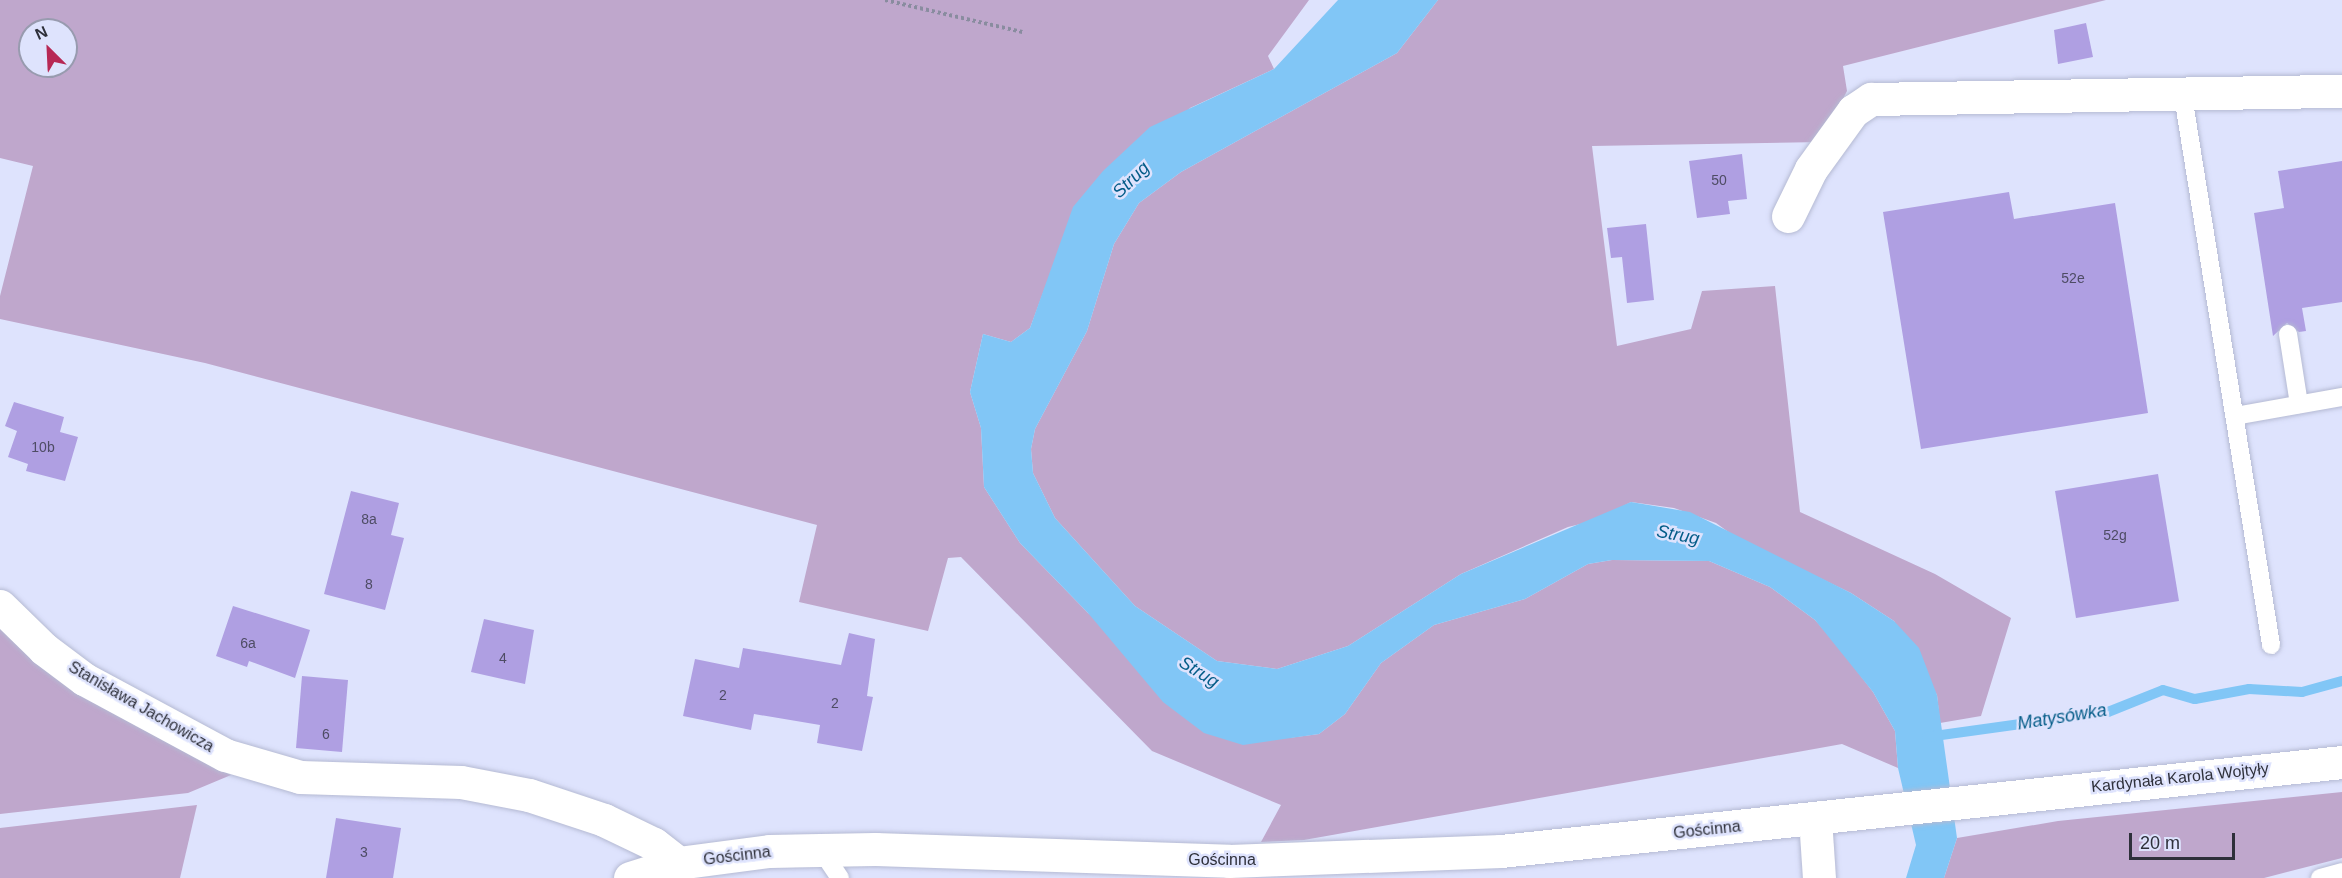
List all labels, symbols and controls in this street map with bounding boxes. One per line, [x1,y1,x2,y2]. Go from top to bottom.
north arrow [18,18,78,78]
text: N [33,23,50,43]
water label: Strug [1108,157,1154,203]
house number: 50 [1711,172,1727,188]
house number: 52e [2061,270,2085,286]
house number: 10b [31,439,55,455]
house number: 8a [361,511,377,527]
water label: Strug [1655,520,1701,550]
house number: 52g [2103,527,2127,543]
house number: 8 [365,576,373,592]
house number: 6a [240,635,256,651]
house number: 4 [499,650,507,666]
water label: Strug [1175,651,1223,693]
street label: Stanisława Jachowicza [65,658,217,756]
house number: 2 [719,687,727,703]
house number: 2 [831,695,839,711]
water label: Matysówka [2016,699,2108,735]
house number: 6 [322,726,330,742]
street label: Kardynała Karola Wojtyły [2090,759,2270,797]
street label: Gościnna [1672,817,1742,843]
scale bar [2132,821,2238,859]
text: 20 m [2140,833,2180,853]
street label: Gościnna [702,842,772,870]
house number: 3 [360,844,368,860]
street label: Gościnna [1188,850,1256,870]

